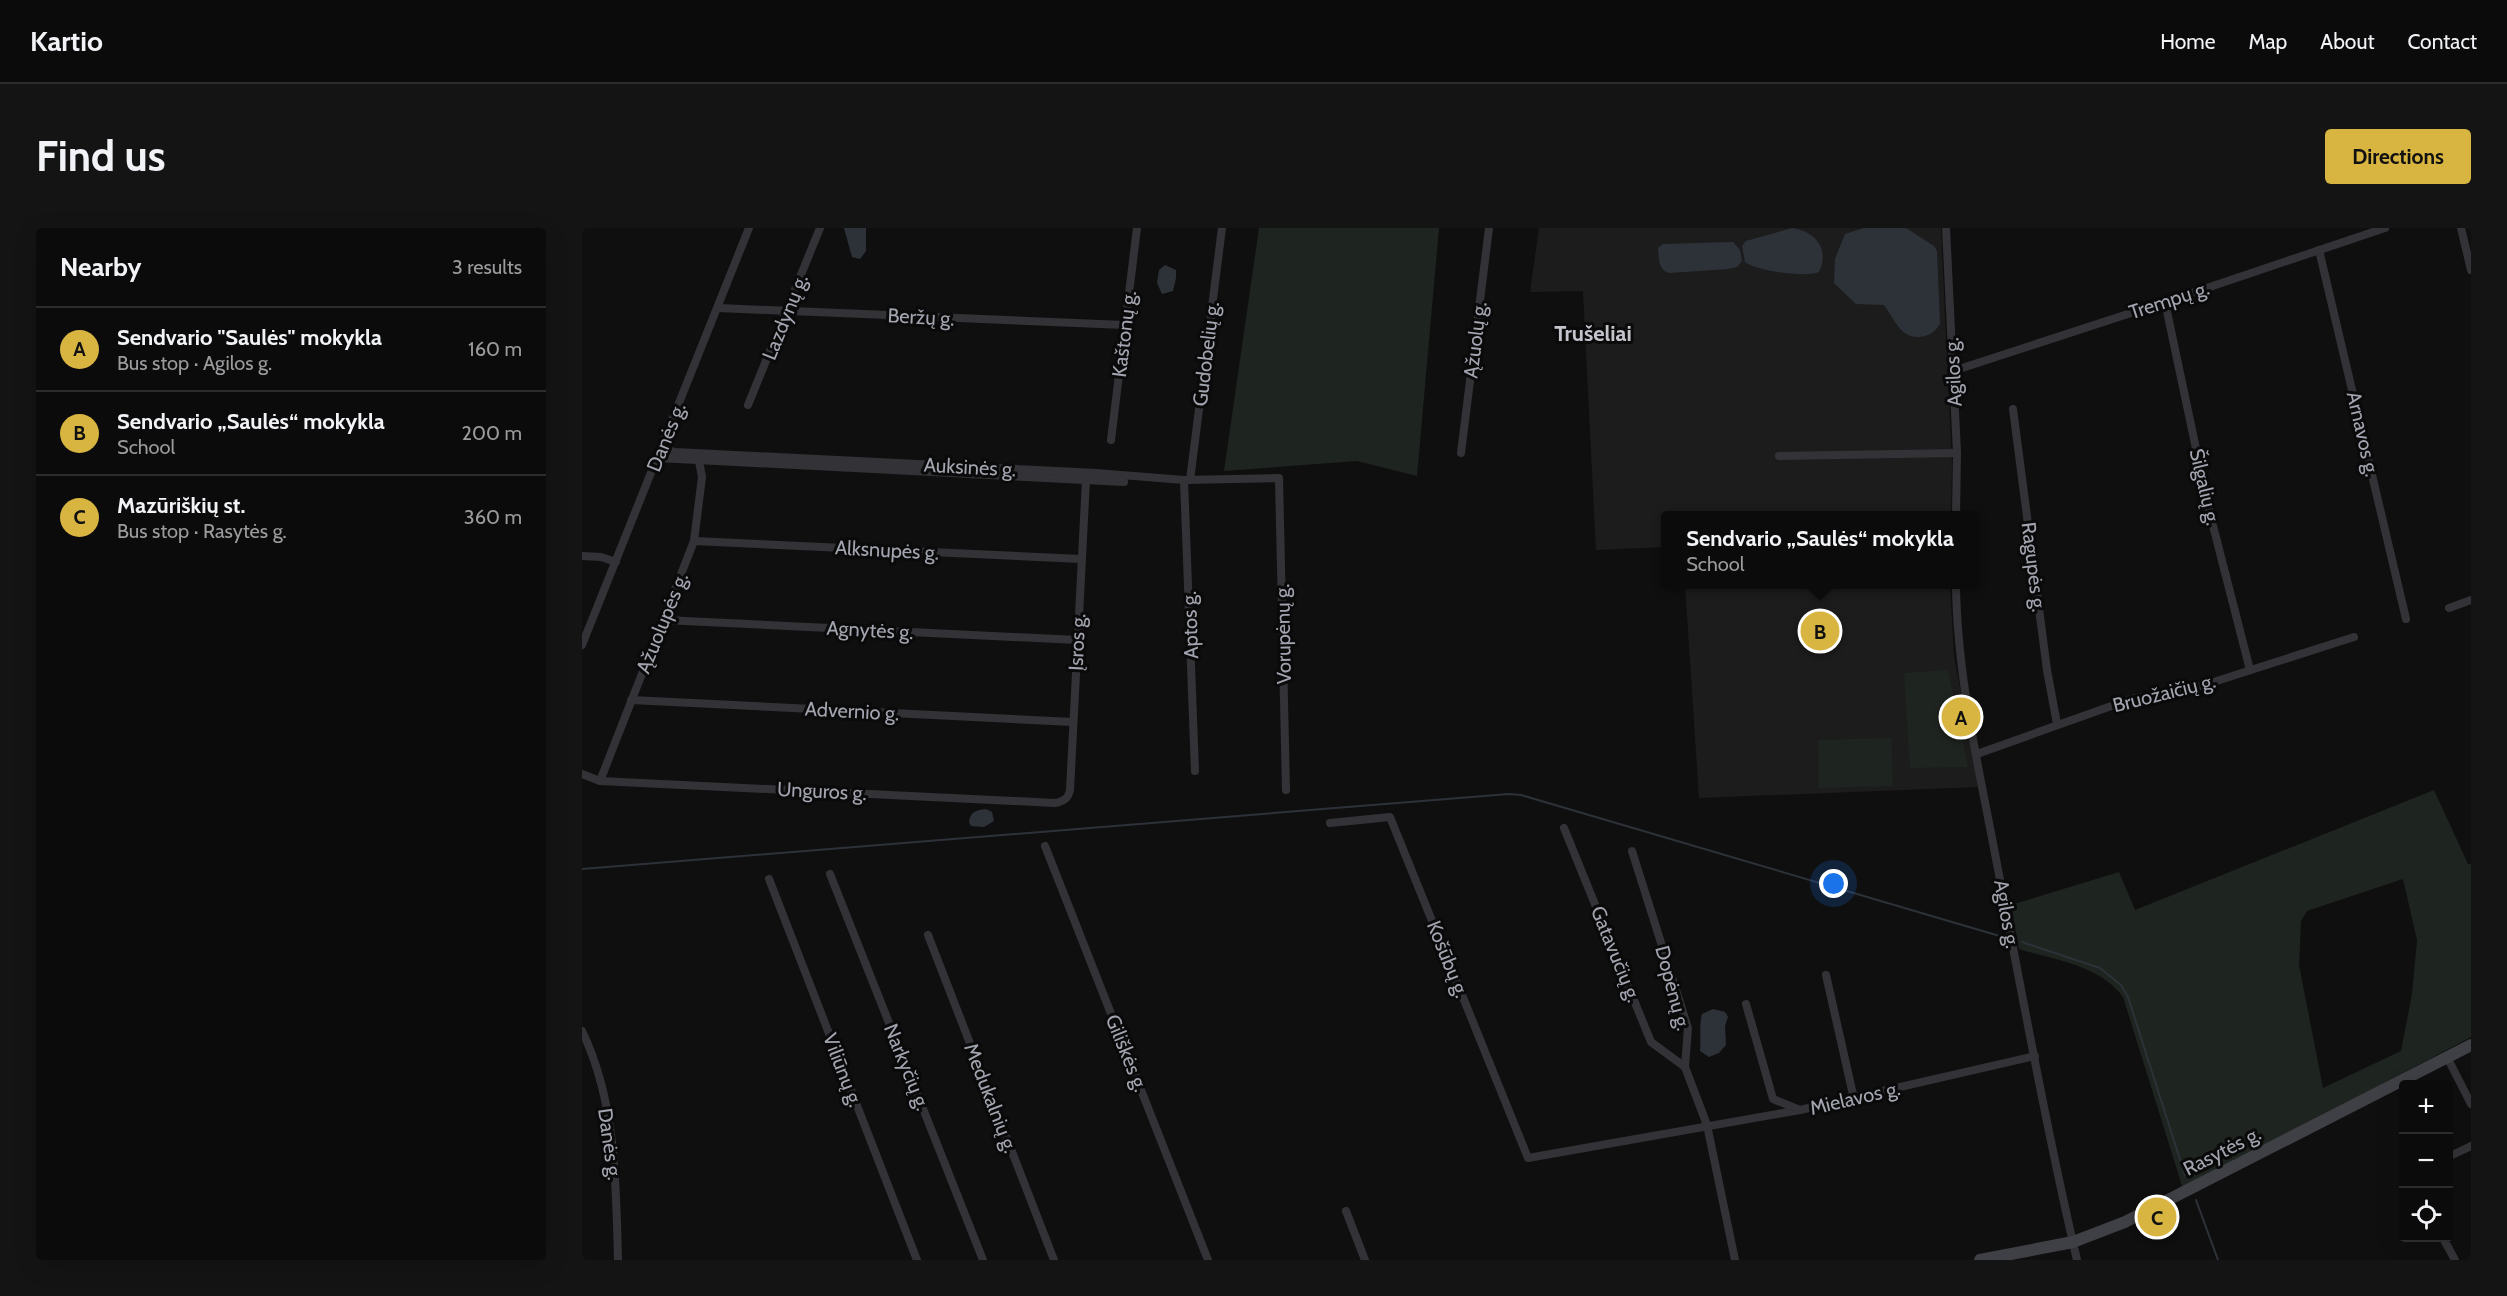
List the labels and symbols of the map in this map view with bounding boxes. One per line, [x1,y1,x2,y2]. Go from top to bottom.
street label: Lazdynų g. [757,271,813,363]
street label: Trempų g. [2126,276,2212,324]
street label: Kaštonų g. [1107,289,1141,379]
street label: Gudobelių g. [1188,300,1224,408]
street label: Ąžuolų g. [1458,300,1492,380]
street label: Beržų g. [887,303,955,331]
district label: Trušeliai [1554,320,1632,347]
street label: Agilos g. [1939,337,1967,407]
street label: Arnavos g. [2342,389,2384,479]
street label: Danės g. [641,399,691,475]
street label: Šilgalių g. [2185,446,2225,528]
street label: Auksinės g. [923,453,1017,481]
street label: Ragupės g. [2017,521,2051,613]
street label: Alksnupės g. [834,535,940,565]
street label: Ąžuolupės g. [631,569,693,677]
street label: Vorupėnų g. [1270,584,1296,684]
street label: Aptos g. [1177,591,1203,659]
pin: B [1800,608,1840,654]
street label: Įsros g. [1064,613,1090,671]
street label: Agnytės g. [826,616,914,644]
street label: Bruožaičių g. [2110,669,2218,717]
pin: A [1942,694,1980,740]
street label: Advernio g. [804,697,900,725]
street label: Unguros g. [777,777,867,805]
your location [1819,869,1848,898]
street label: Agilos g. [1989,878,2025,950]
street label: Gatavučių g. [1586,902,1646,1006]
street label: Košūbų g. [1422,917,1474,1001]
street label: Dopėnų g. [1650,943,1696,1033]
street label: Giliškės g. [1101,1011,1153,1095]
street label: Narkyčių g. [879,1020,935,1114]
street label: Viliūnų g. [818,1030,868,1110]
street label: Medukalnių g. [959,1040,1023,1156]
street label: Mielavos g. [1807,1076,1903,1120]
street label: Danės g. [593,1107,627,1181]
street label: Rasytės g. [2179,1121,2265,1181]
pin: C [2138,1194,2176,1240]

